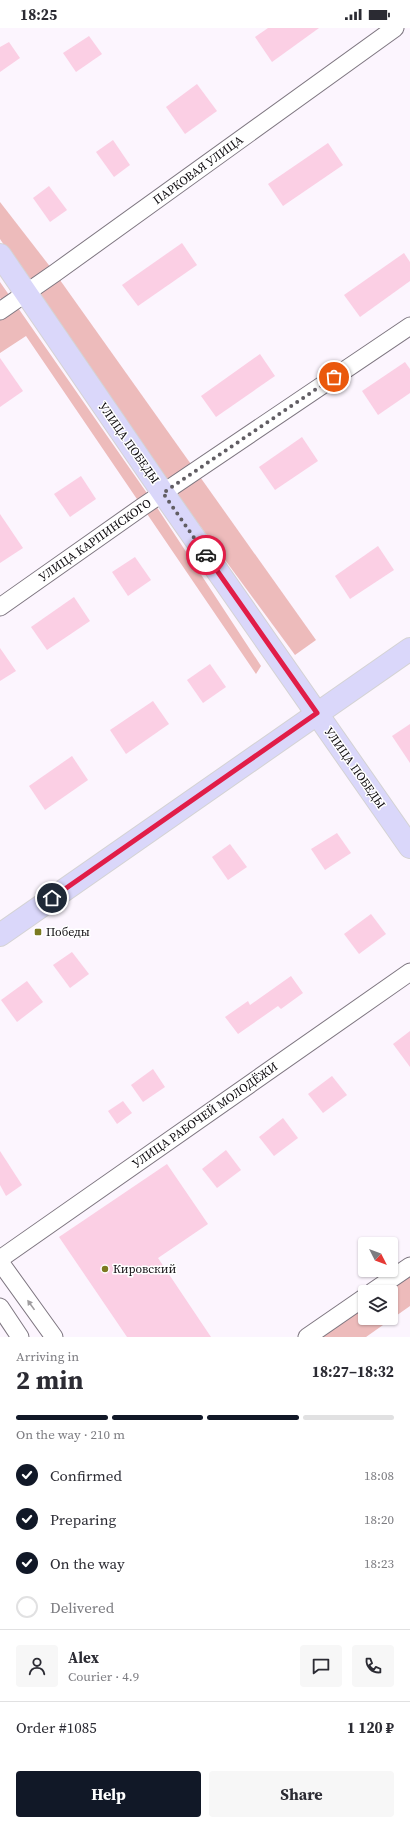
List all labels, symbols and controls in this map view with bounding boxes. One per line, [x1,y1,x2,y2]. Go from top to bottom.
text: 18:25 [20,4,57,25]
street label: ПАРКОВАЯ УЛИЦА [150,132,246,208]
pin [317,360,351,394]
icon: bag [323,366,345,388]
street label: УЛИЦА ПОБЕДЫ [95,399,163,487]
street label: УЛИЦА КАРПИНСКОГО [36,495,154,585]
courier [186,535,226,575]
icon: car [195,544,217,566]
street label: УЛИЦА ПОБЕДЫ [321,724,389,812]
pin [35,881,69,915]
icon: home [41,887,63,909]
place label: Победы [46,924,90,940]
marker: Победы [33,927,43,937]
street label: УЛИЦА РАБОЧЕЙ МОЛОДЁЖИ [129,1058,281,1171]
north arrow [358,1237,398,1277]
map controls [358,1237,398,1325]
place label: Кировский [113,1261,176,1277]
marker: Кировский [100,1264,110,1274]
button: layers [358,1285,398,1325]
one-way arrow [27,1300,35,1311]
text: Arriving in [16,1348,79,1365]
text: 18:27–18:32 [312,1361,394,1382]
text: 2 min [16,1362,83,1398]
text: On the way · 210 m [16,1426,125,1443]
icon: check [16,1464,38,1486]
text: Confirmed [50,1465,122,1486]
text: 18:08 [364,1467,394,1484]
icon: check [16,1508,38,1530]
text: Preparing [50,1509,116,1530]
text: 18:20 [364,1511,394,1528]
icon: check [16,1552,38,1574]
text: On the way [50,1553,125,1574]
text: 18:23 [364,1555,394,1572]
text: Delivered [50,1597,114,1618]
button: person [16,1645,58,1687]
button: chat [300,1645,342,1687]
button: phone [352,1645,394,1687]
text: Alex [68,1647,99,1668]
text: Courier · 4.9 [68,1668,139,1685]
text: Order #1085 [16,1717,97,1738]
text: 1 120 ₽ [347,1717,394,1738]
button: Help [16,1771,201,1817]
button: Share [209,1771,394,1817]

